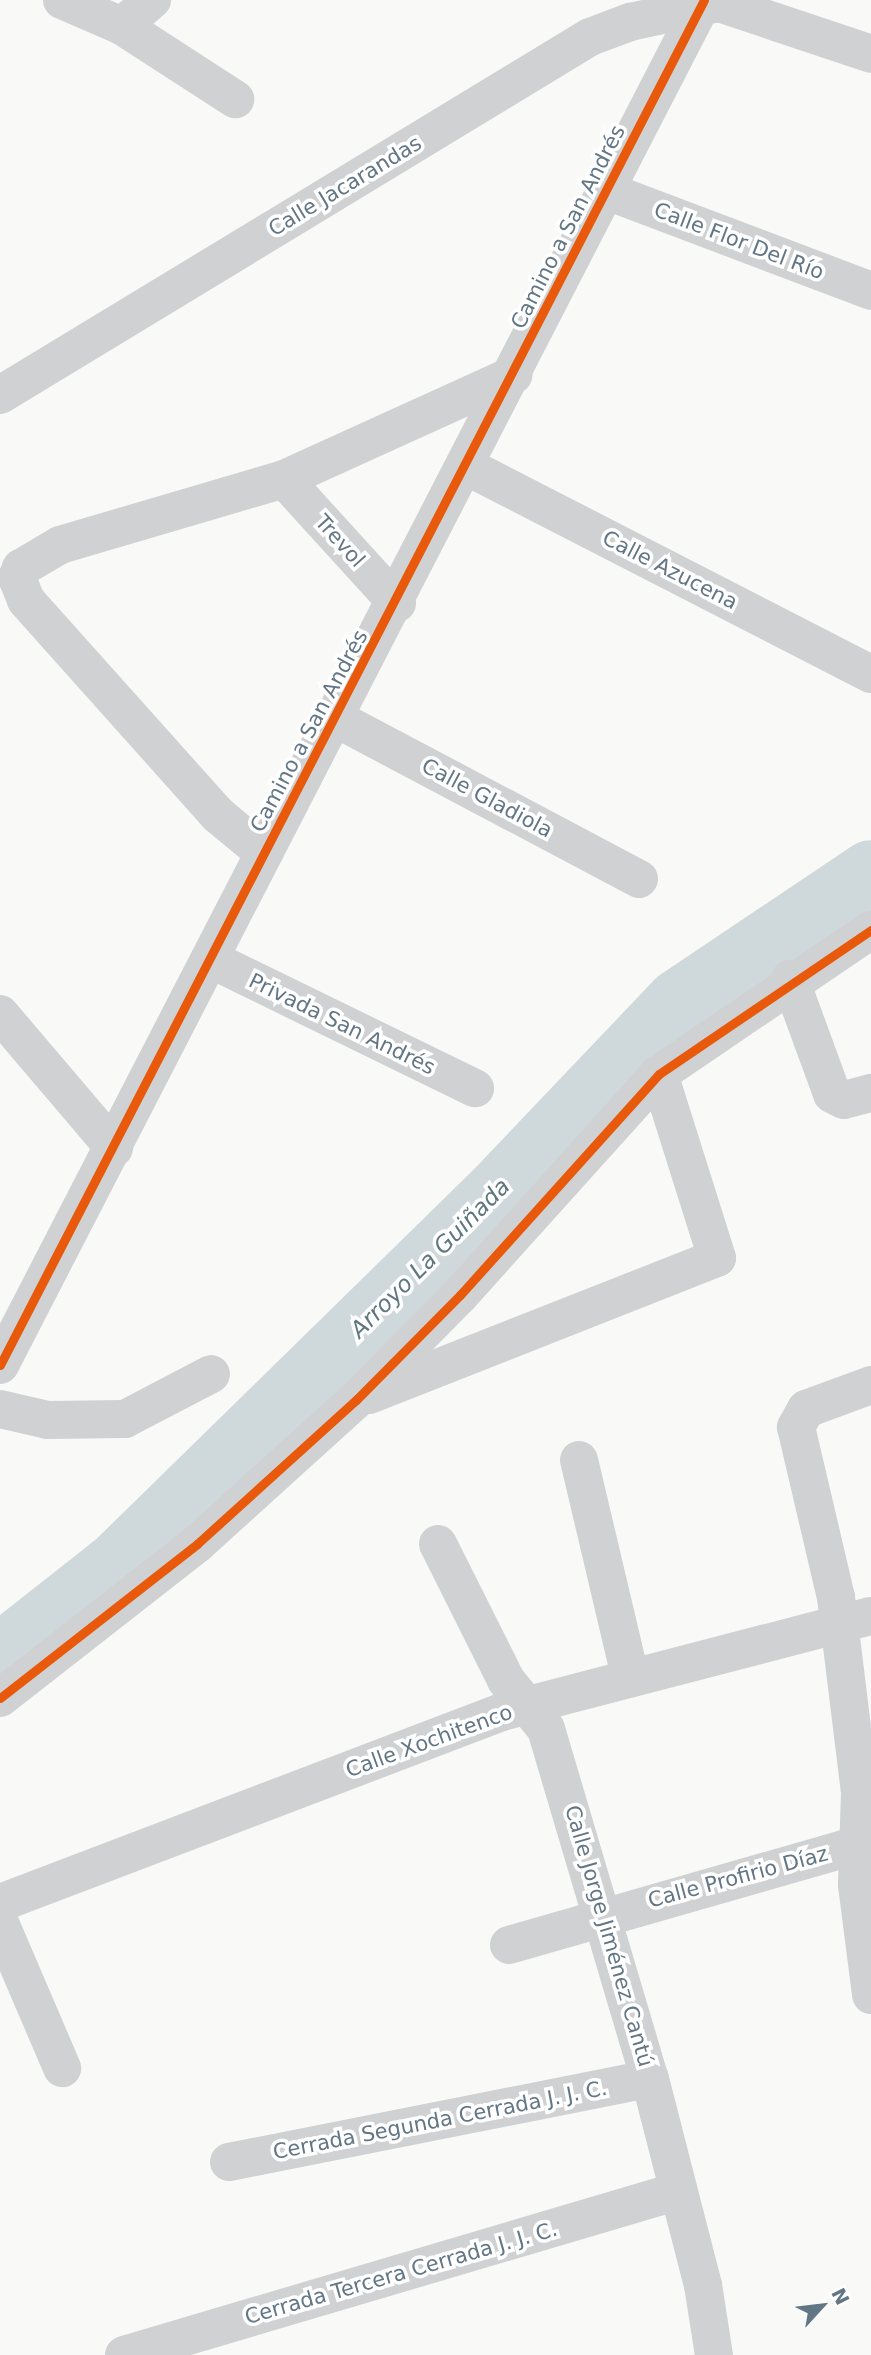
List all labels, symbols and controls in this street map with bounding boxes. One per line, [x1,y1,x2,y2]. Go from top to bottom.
street label: Camino a San Andrés [506,121,630,333]
street label: Calle Jacarandas [264,130,426,242]
street label: Calle Flor Del Río [651,197,827,285]
street label: Trevol [310,510,370,572]
street label: Calle Azucena [598,525,742,615]
street label: Camino a San Andrés [245,626,373,836]
street label: Calle Gladiola [417,753,557,843]
street label: Privada San Andrés [245,968,439,1080]
water label: Arroyo La Guiñada [345,1173,515,1343]
street label: Calle Xochitenco [342,1699,516,1783]
street label: Calle Jorge Jiménez Cantú [560,1802,658,2070]
street label: Calle Profirio Díaz [645,1841,831,1913]
street label: Cerrada Segunda Cerrada J. J. C. [271,2075,609,2165]
street label: Cerrada Tercera Cerrada J. J. C. [242,2216,560,2330]
north arrow [787,2271,857,2341]
text: N [827,2284,854,2309]

